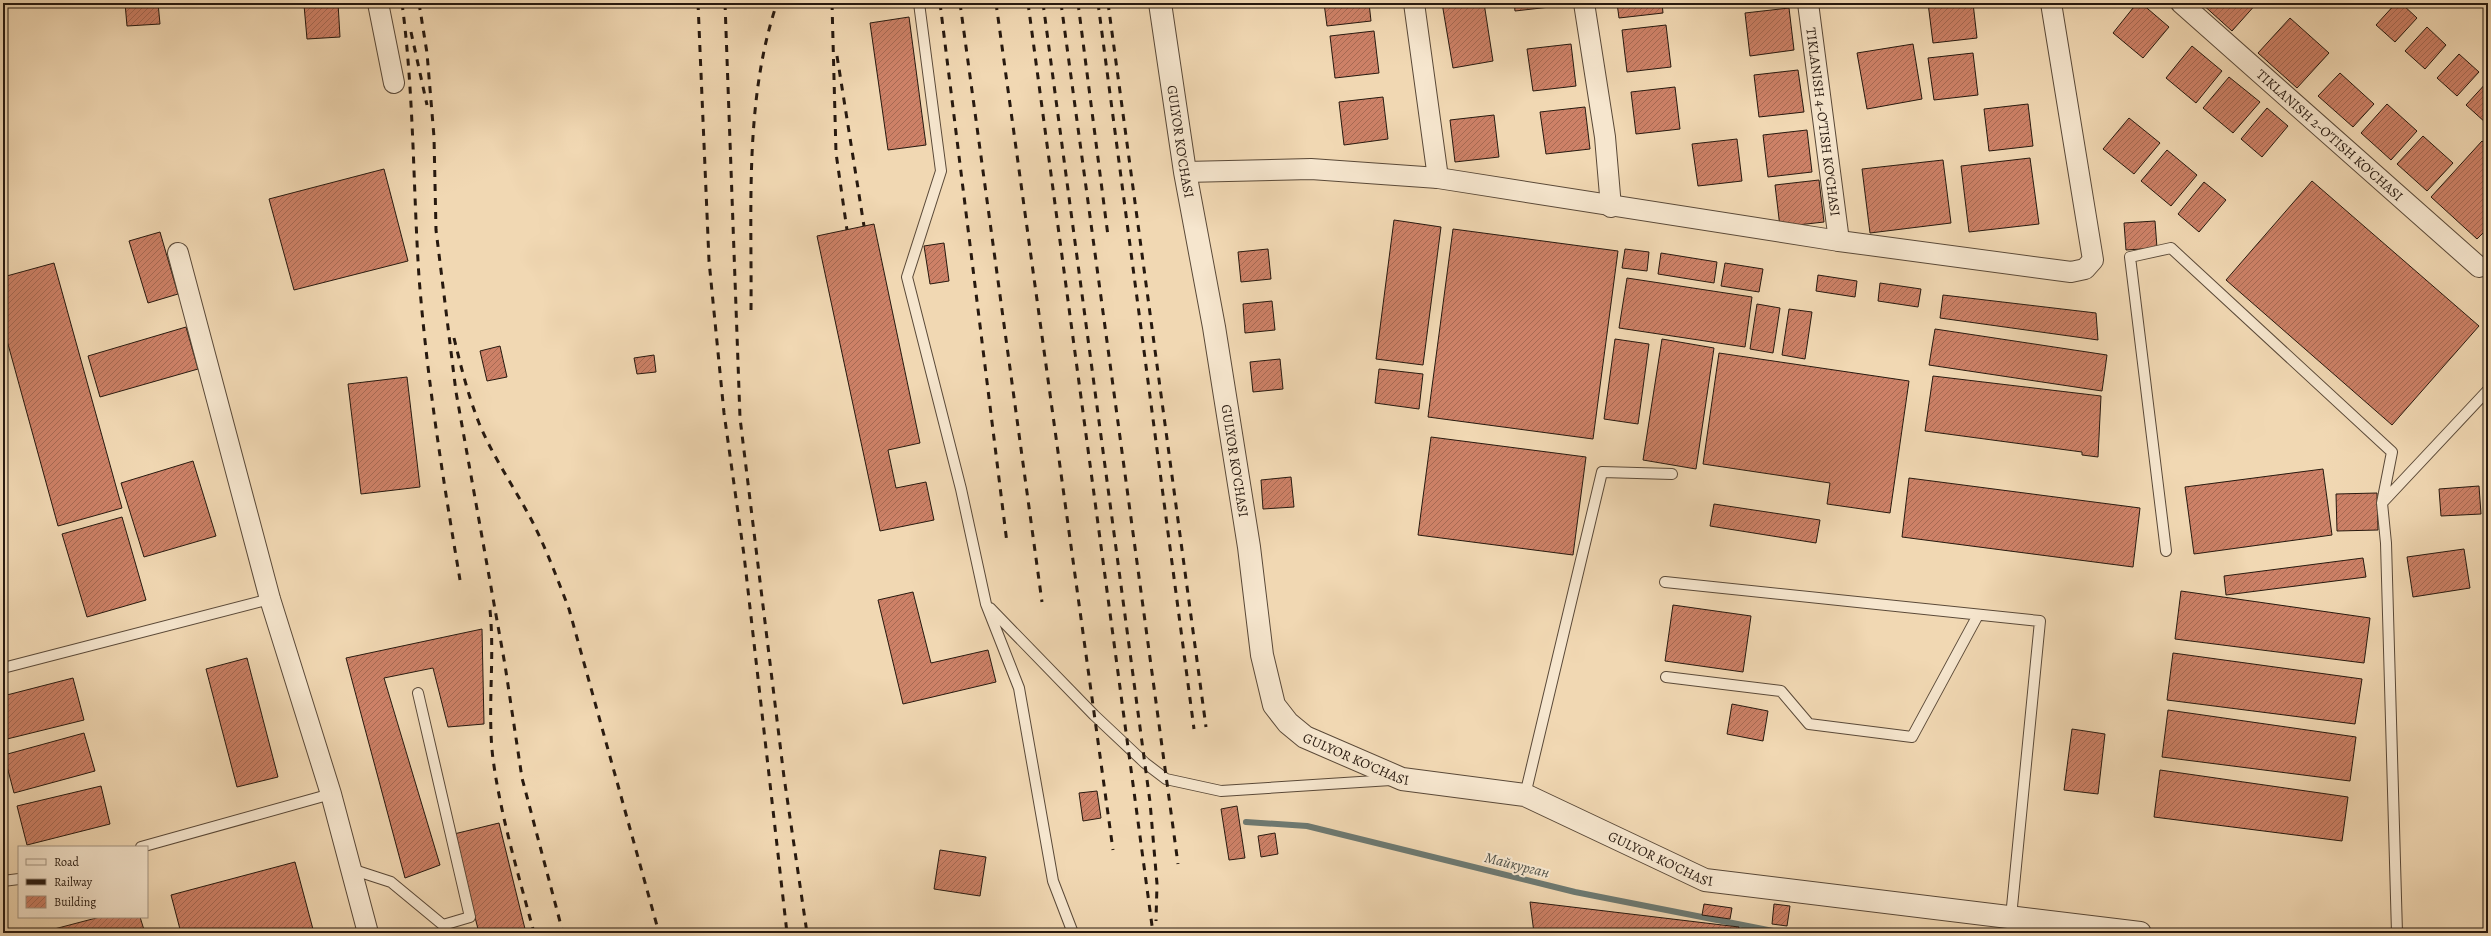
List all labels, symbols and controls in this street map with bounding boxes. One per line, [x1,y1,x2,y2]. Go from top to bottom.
street label: TIKLANISH 4-O'TISH KO‘CHASI [1802,27,1845,217]
street label: TIKLANISH 2-O'TISH KO'CHASI [2252,65,2408,205]
street label: GULYOR KO'CHASI [1163,84,1199,199]
street label: GULYOR KO'CHASI [1217,403,1254,519]
street label: GULYOR KO'CHASI [1300,728,1410,789]
street label: GULYOR KO'CHASI [1605,826,1714,890]
legend [18,846,148,918]
water label: Майкурган [1482,847,1552,883]
text: Road [54,854,80,870]
text: Railway [54,874,93,890]
text: Building [54,894,96,910]

